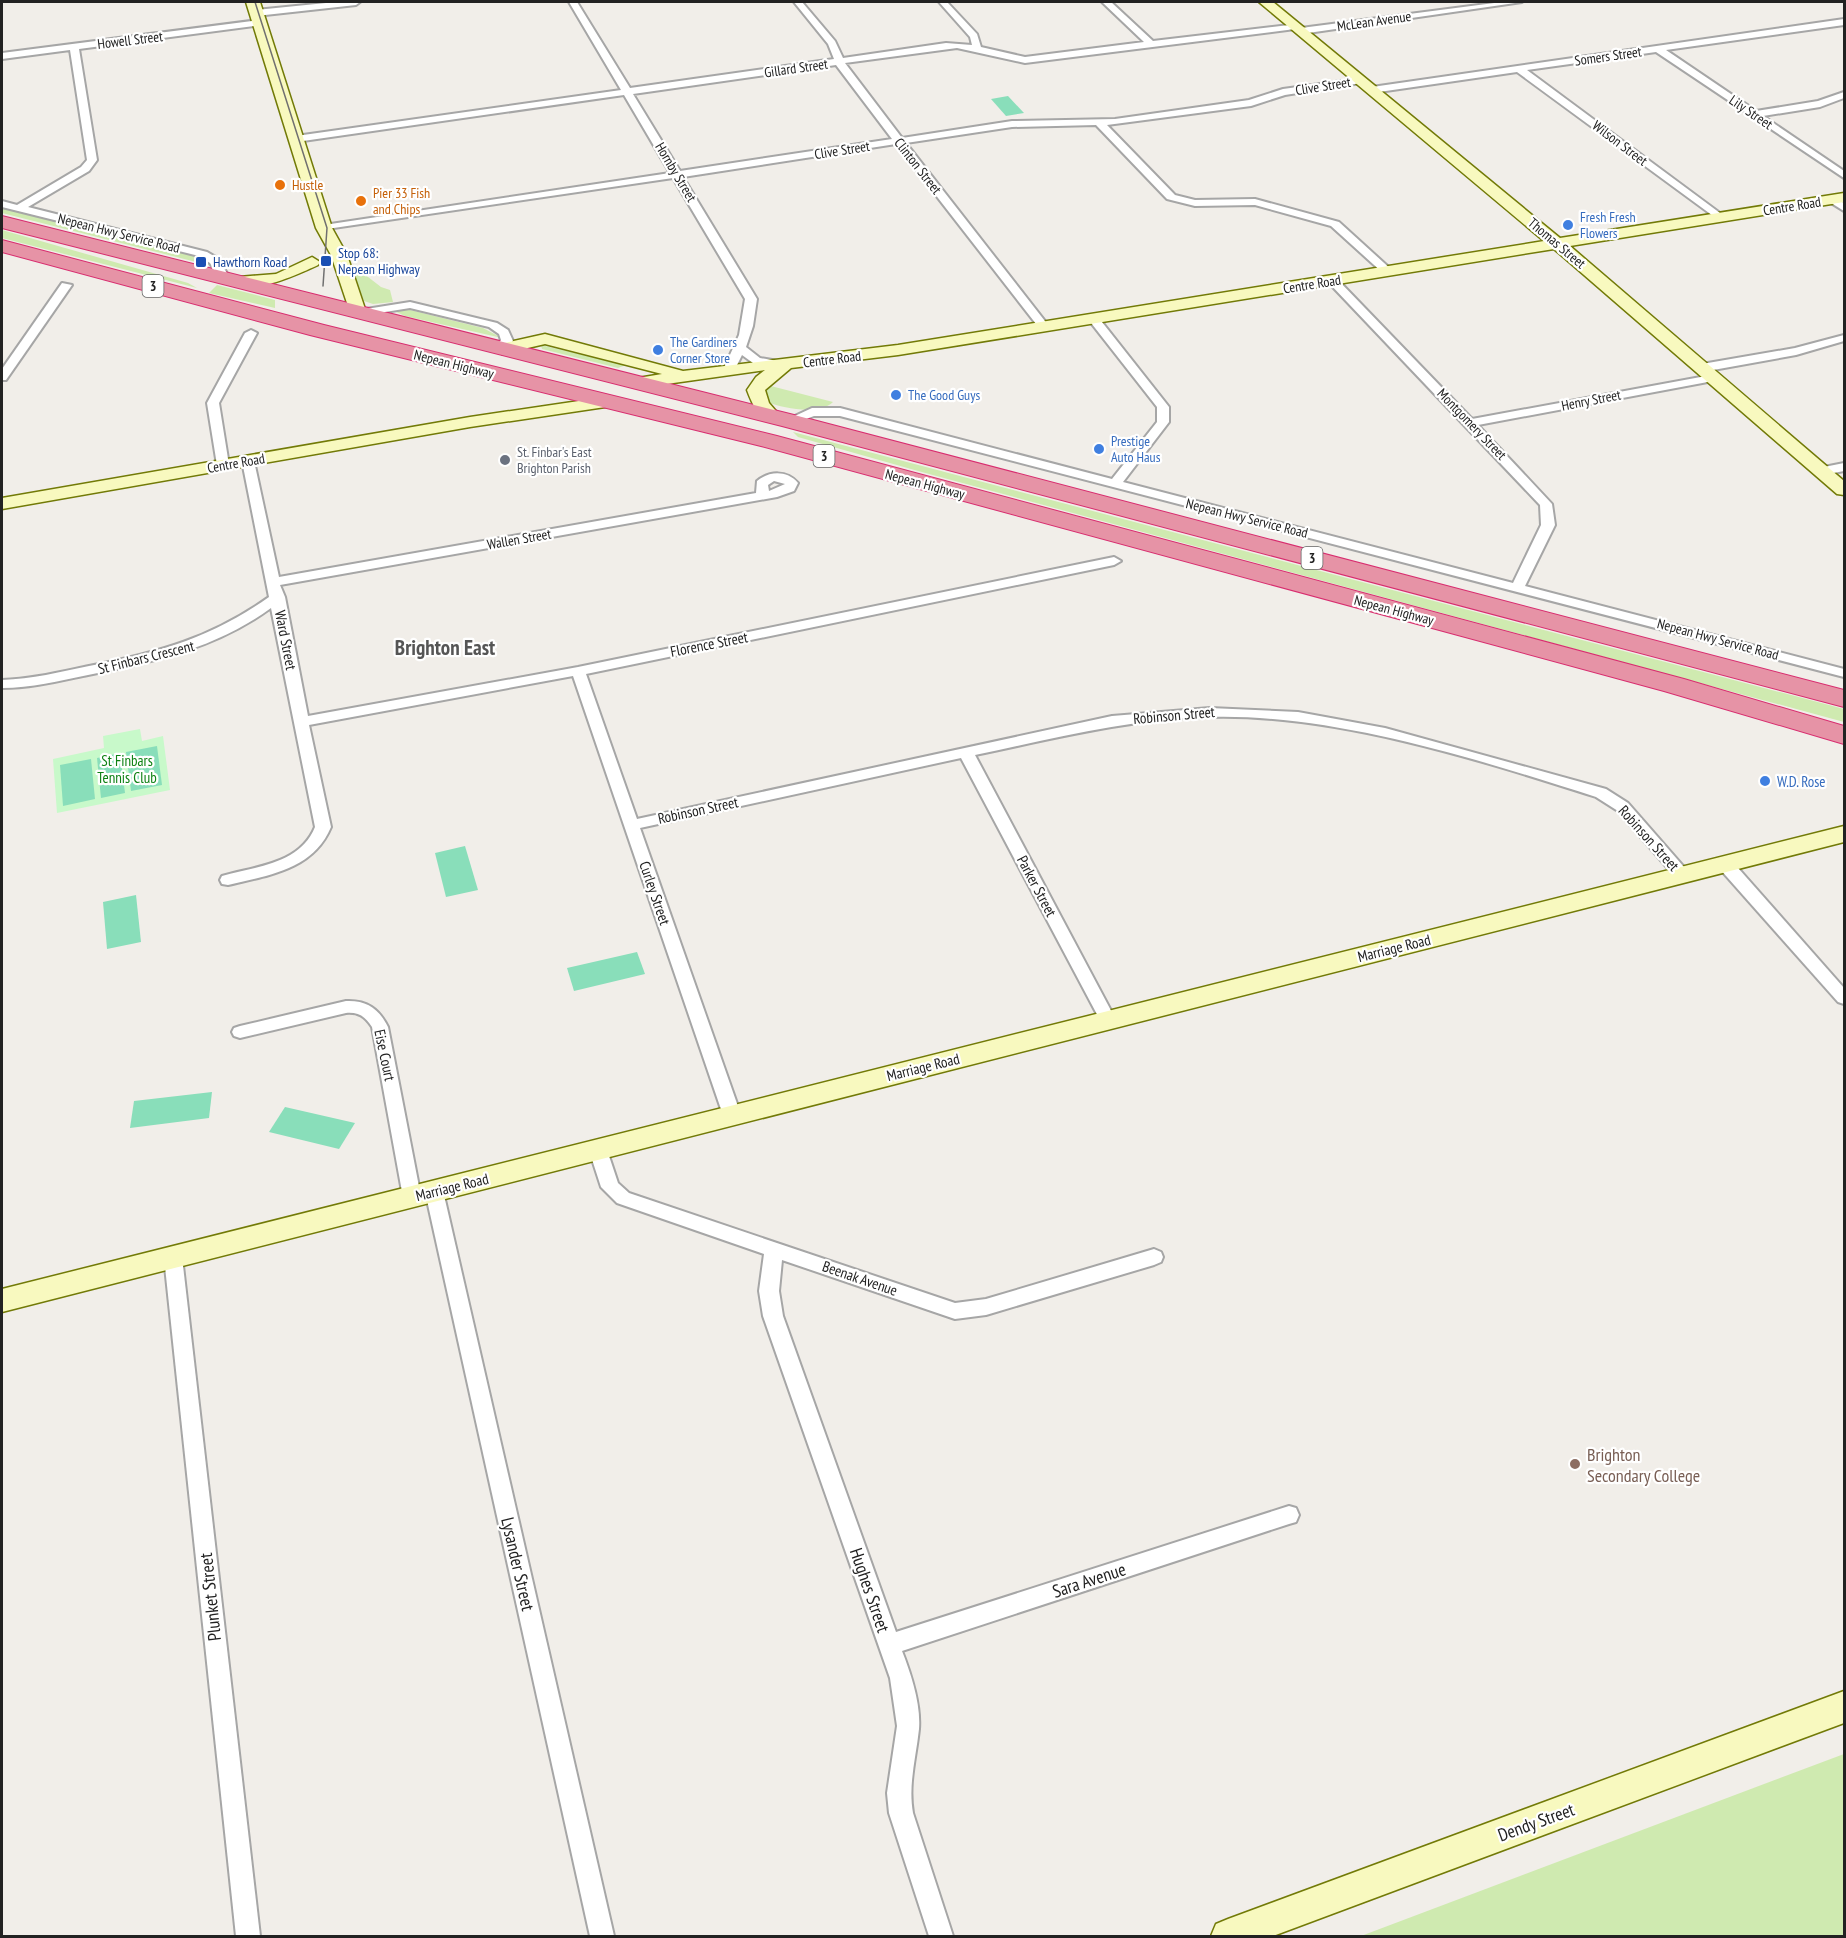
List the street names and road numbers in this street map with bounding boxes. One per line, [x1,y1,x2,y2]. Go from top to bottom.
street label: McLean Avenue [1336,7,1412,35]
street label: Howell Street [96,27,164,53]
street label: Somers Street [1573,42,1643,70]
street label: Gillard Street [763,55,829,81]
street label: Clive Street [1294,73,1352,99]
street label: Lily Street [1726,91,1776,133]
street label: Wilson Street [1589,116,1651,170]
street label: Clinton Street [890,134,946,198]
street label: Clive Street [813,137,871,163]
street label: Hornby Street [651,139,701,205]
street label: Centre Road [1762,193,1822,219]
street label: Nepean Hwy Service Road [56,209,182,257]
street label: Thomas Street [1524,214,1590,272]
street label: Centre Road [1282,271,1342,297]
road number: 3 [142,275,164,297]
street label: Nepean Highway [412,345,497,383]
street label: Centre Road [802,347,862,371]
street label: Montgomery Street [1433,384,1511,464]
street label: Henry Street [1560,385,1622,415]
road number: 3 [814,445,834,467]
street label: Centre Road [206,449,266,477]
street label: Nepean Highway [883,465,968,503]
street label: Nepean Hwy Service Road [1184,494,1310,542]
street label: Wallen Street [485,524,553,554]
road number: 3 [1302,547,1322,569]
street label: Nepean Highway [1352,591,1437,629]
street label: Ward Street [271,609,301,671]
street label: Nepean Hwy Service Road [1655,614,1781,664]
street label: Florence Street [669,627,749,661]
street label: St Finbars Crescent [96,636,196,678]
street label: Robinson Street [1132,702,1216,728]
street label: Robinson Street [656,792,740,828]
street label: Robinson Street [1615,801,1683,875]
street label: Parker Street [1013,852,1061,920]
street label: Curley Street [635,859,675,927]
street label: Marriage Road [1356,930,1432,966]
street label: Eise Court [370,1028,400,1082]
street label: Marriage Road [885,1049,961,1085]
street label: Marriage Road [414,1169,490,1205]
street label: Beenak Avenue [820,1256,900,1300]
street label: Lysander Street [496,1515,540,1613]
street label: Hughes Street [845,1545,895,1635]
street label: Plunket Street [194,1552,226,1642]
street label: Sara Avenue [1049,1557,1129,1603]
street label: Dendy Street [1495,1798,1578,1846]

